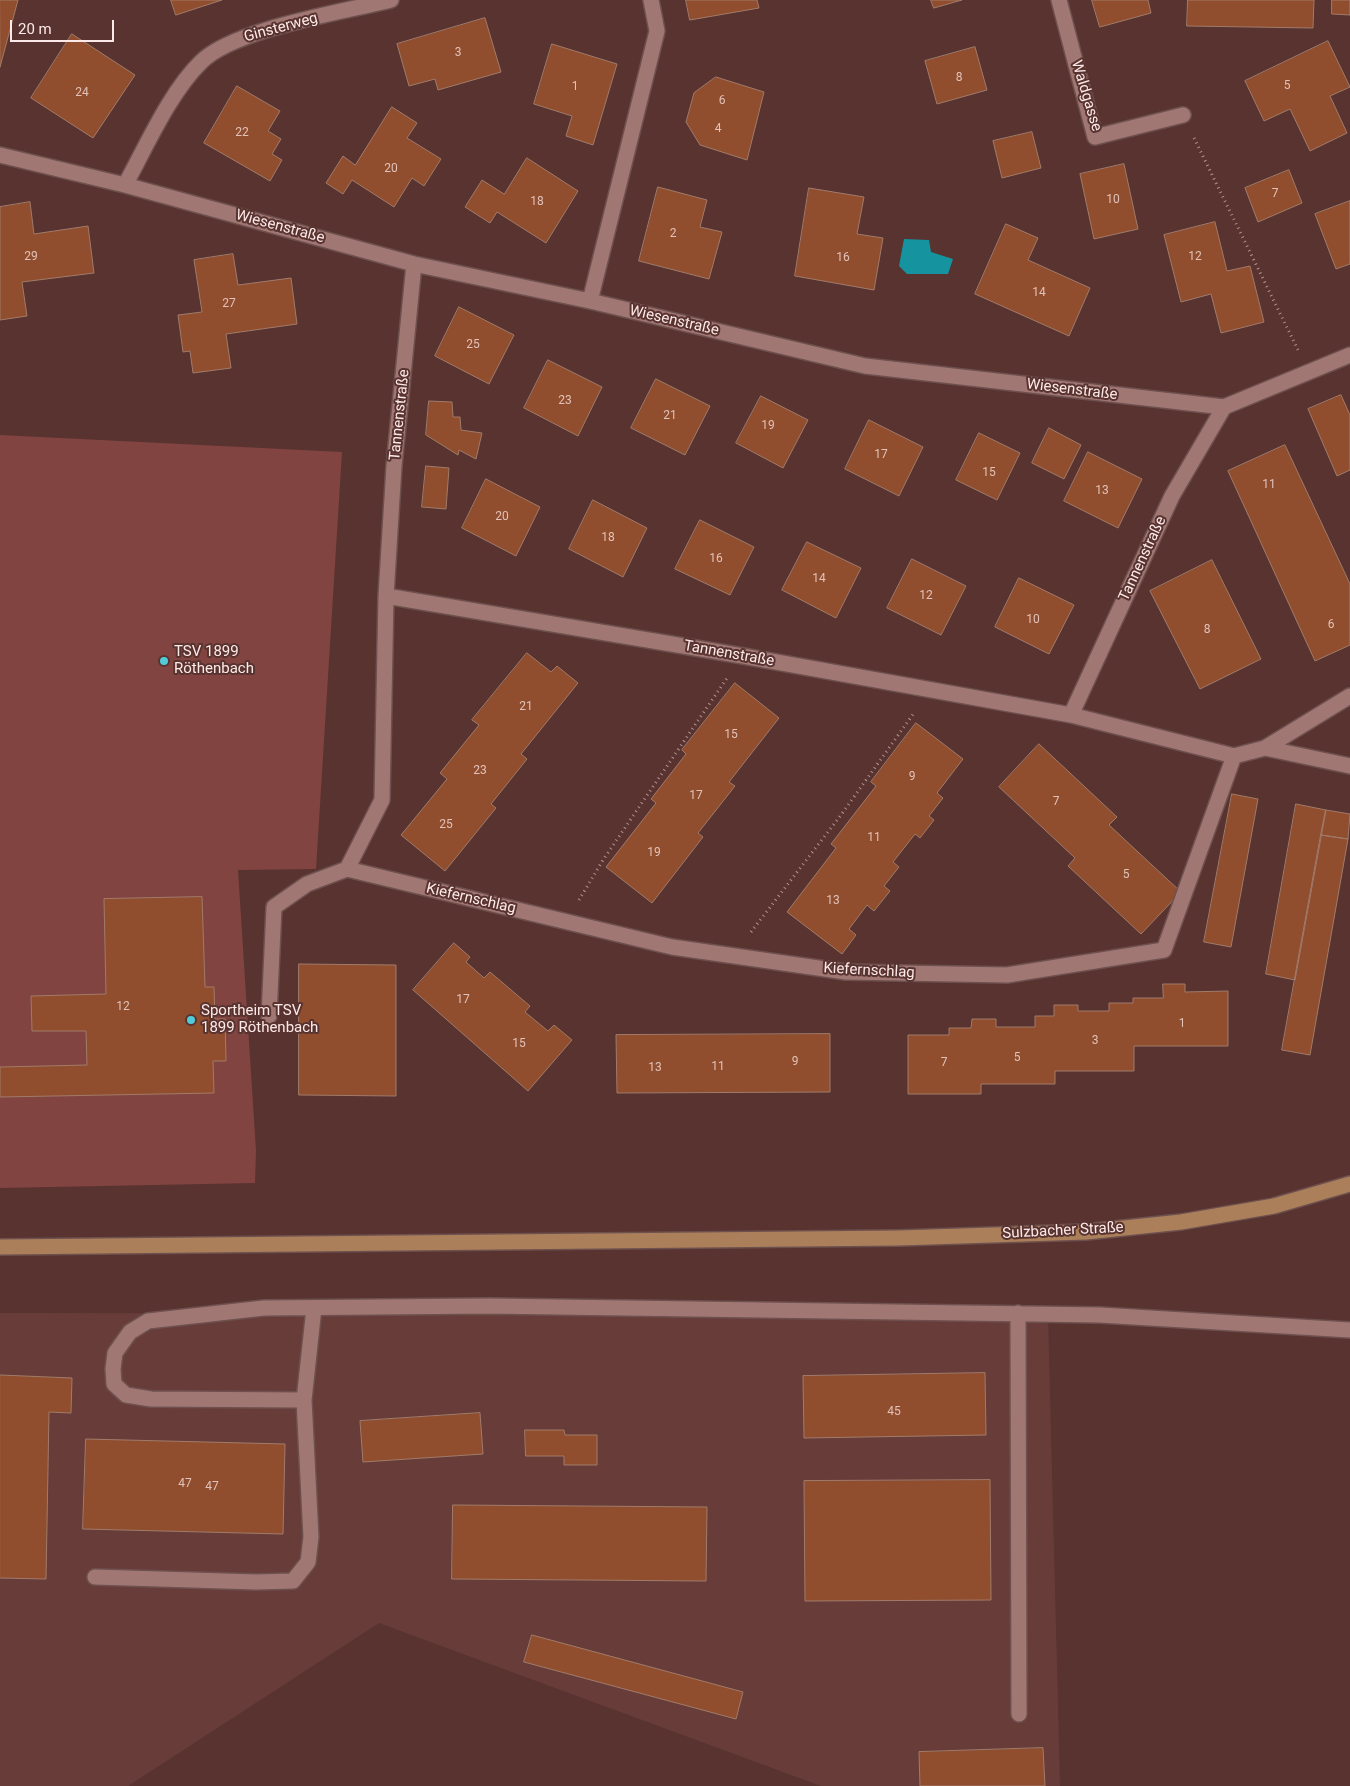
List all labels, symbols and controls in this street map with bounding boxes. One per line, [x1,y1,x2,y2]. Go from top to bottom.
scale bar [12,10,116,42]
street label: Ginsterweg [242,10,320,46]
text: 20 m [18,20,52,38]
house number: 3 [455,46,461,60]
street label: Waldgasse [1067,58,1105,134]
house number: 8 [956,71,962,85]
house number: 5 [1284,79,1290,93]
house number: 1 [572,80,578,94]
house number: 24 [75,86,89,100]
house number: 6 [719,94,725,108]
house number: 4 [715,122,721,136]
house number: 22 [235,126,249,140]
house number: 20 [384,162,398,176]
house number: 7 [1272,187,1278,201]
house number: 10 [1106,193,1120,207]
house number: 18 [530,195,544,209]
street label: Wiesenstraße [234,206,326,248]
house number: 2 [670,227,676,241]
house number: 29 [24,250,38,264]
house number: 12 [1188,250,1202,264]
house number: 16 [836,251,850,265]
house number: 14 [1032,286,1046,300]
house number: 27 [222,297,236,311]
street label: Wiesenstraße [627,302,721,340]
house number: 25 [466,338,480,352]
street label: Tannenstraße [386,369,414,461]
street label: Wiesenstraße [1026,375,1118,405]
house number: 23 [558,394,572,408]
house number: 21 [663,409,677,423]
house number: 19 [761,419,775,433]
house number: 17 [874,448,888,462]
house number: 15 [982,466,996,480]
house number: 11 [1262,478,1276,492]
house number: 13 [1095,484,1109,498]
house number: 20 [495,510,509,524]
street label: Tannenstraße [1115,514,1171,604]
house number: 18 [601,531,615,545]
house number: 16 [709,552,723,566]
house number: 14 [812,572,826,586]
house number: 12 [919,589,933,603]
house number: 10 [1026,613,1040,627]
house number: 6 [1328,618,1334,632]
house number: 8 [1204,623,1210,637]
street label: Tannenstraße [682,637,776,671]
place label: TSV 1899 Röthenbach [174,643,254,678]
marker: TSV 1899 Röthenbach [158,655,170,667]
house number: 21 [519,700,533,714]
house number: 15 [724,728,738,742]
house number: 23 [473,764,487,778]
house number: 9 [909,770,915,784]
house number: 17 [689,789,703,803]
house number: 7 [1053,795,1059,809]
house number: 25 [439,818,453,832]
house number: 11 [867,831,881,845]
house number: 19 [647,846,661,860]
house number: 5 [1123,868,1129,882]
street label: Kiefernschlag [424,880,518,918]
house number: 13 [826,894,840,908]
street label: Kiefernschlag [823,960,915,982]
house number: 17 [456,993,470,1007]
house number: 12 [116,1000,130,1014]
place label: Sportheim TSV 1899 Röthenbach [201,1002,318,1037]
marker: Sportheim TSV 1899 Röthenbach [185,1014,197,1026]
house number: 1 [1179,1017,1185,1031]
house number: 3 [1092,1034,1098,1048]
house number: 15 [512,1037,526,1051]
house number: 5 [1014,1051,1020,1065]
house number: 9 [792,1055,798,1069]
house number: 7 [941,1056,947,1070]
house number: 11 [711,1060,725,1074]
house number: 13 [648,1061,662,1075]
street label: Sulzbacher Straße [1002,1219,1124,1243]
house number: 45 [887,1405,901,1419]
house number: 47 [178,1477,192,1491]
house number: 47 [205,1480,219,1494]

